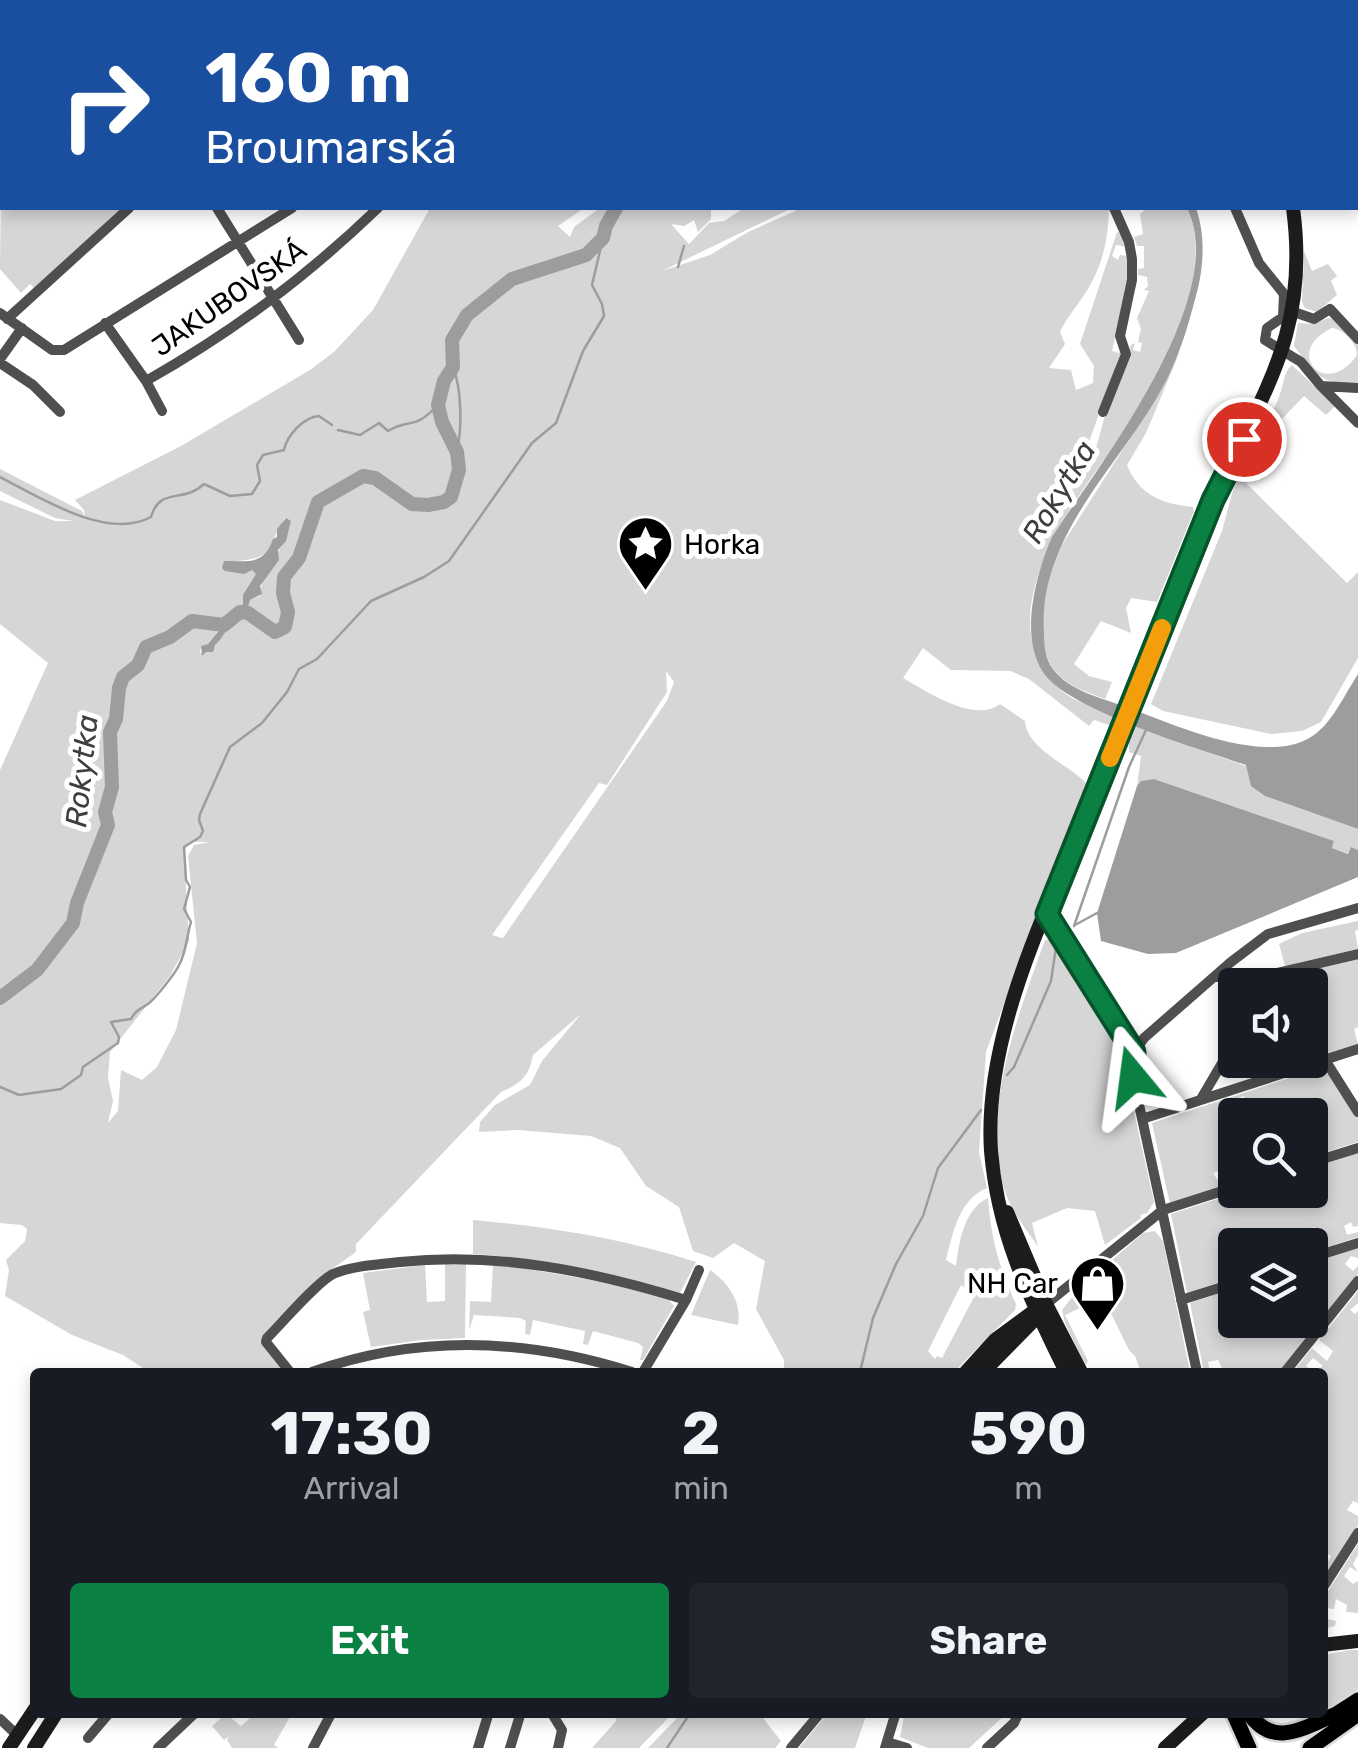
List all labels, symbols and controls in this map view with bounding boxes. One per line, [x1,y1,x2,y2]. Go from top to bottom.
text: 160 m [205,37,412,120]
icon: right [40,40,170,170]
text: Broumarská [205,121,457,174]
street label: JAKUBOVSKÁ [146,233,313,363]
pin [1202,397,1287,482]
icon: arrive [1217,412,1272,467]
water label: Rokytka [1014,434,1104,550]
place icon: Horka [615,514,675,593]
place label: Horka [684,528,760,561]
water label: Rokytka [58,713,106,829]
map controls [1218,968,1328,1338]
button: sound [1218,968,1328,1078]
position arrow [1081,1025,1185,1129]
button: search [1218,1098,1328,1208]
button: layers [1218,1228,1328,1338]
shop icon: NH Car [1067,1253,1127,1332]
place label: NH Car [967,1267,1058,1300]
text: 17:30 [271,1398,433,1469]
text: 2 [682,1398,721,1469]
text: 590 [969,1398,1087,1469]
text: Arrival [304,1469,400,1507]
text: min [673,1469,729,1507]
text: m [1014,1469,1043,1507]
button: Exit [70,1583,669,1698]
button: Share [689,1583,1288,1698]

